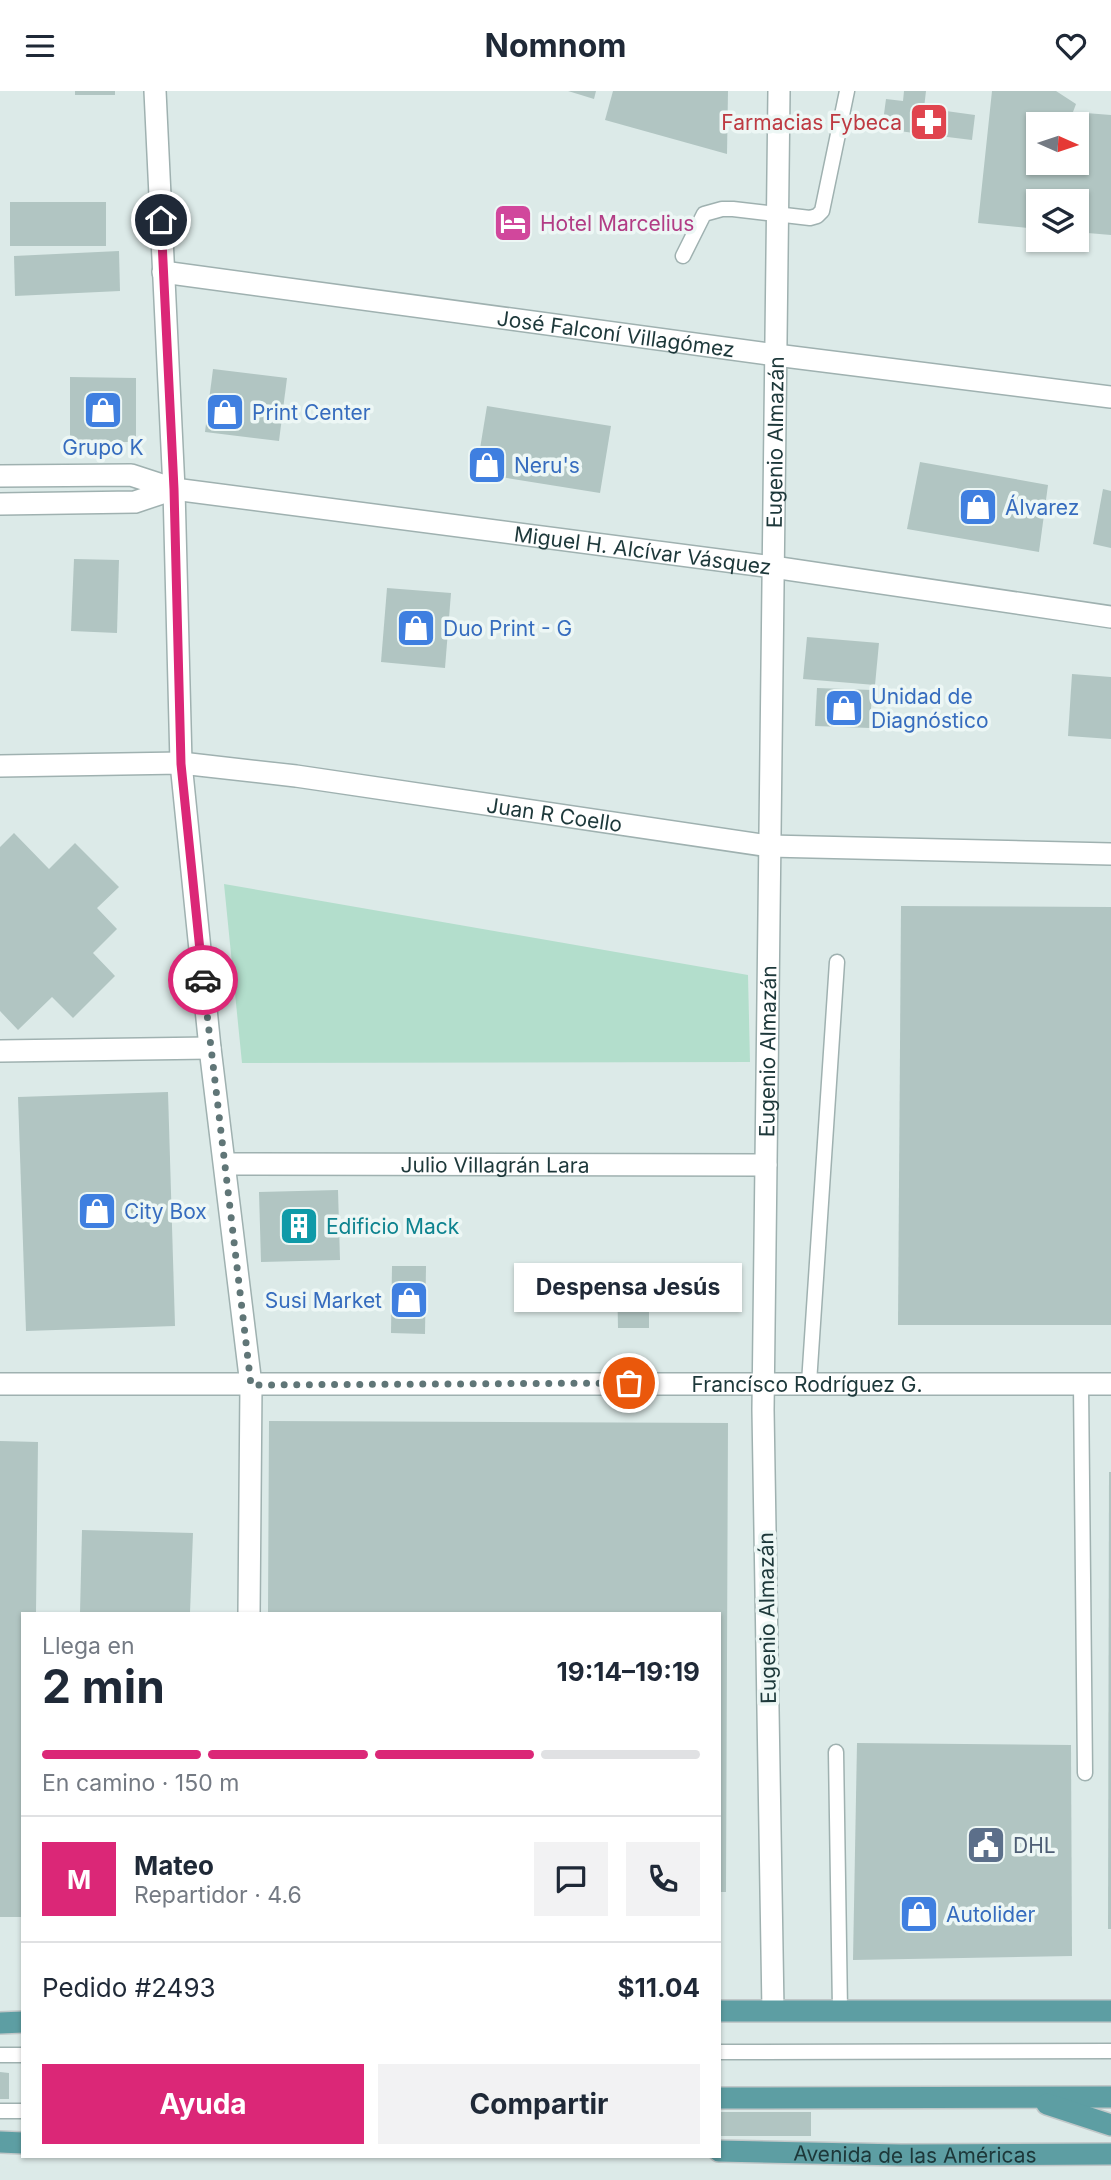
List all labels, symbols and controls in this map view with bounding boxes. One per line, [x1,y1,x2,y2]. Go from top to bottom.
text: Nomnom [485,26,626,65]
icon: menu [21,27,59,65]
icon: heart [1052,27,1090,65]
pharmacy icon: Farmacias Fybeca [908,101,950,143]
place label: Farmacias Fybeca [721,110,902,135]
north arrow [1026,112,1088,175]
map controls [1026,112,1089,252]
button: layers [1026,189,1089,252]
pin [131,190,191,250]
icon: home [142,201,180,239]
hotel icon: Hotel Marcelius [492,202,534,244]
place label: Hotel Marcelius [540,211,694,236]
street label: José Falconí Villagómez [495,305,736,362]
street label: Eugenio Almazán [761,356,788,528]
shop icon: Grupo K [82,389,124,431]
shop icon: Print Center [204,391,246,433]
place label: Print Center [252,400,371,425]
place label: Grupo K [62,435,144,460]
shop icon: Neru's [466,444,508,486]
place label: Neru's [514,453,580,478]
shop icon: Álvarez [957,486,999,528]
place label: Álvarez [1005,494,1079,520]
street label: Miguel H. Alcívar Vásquez [513,521,773,579]
shop icon: Duo Print - G [395,607,437,649]
place label: Duo Print - G [443,616,572,641]
place label: Unidad de Diagnóstico [871,684,989,733]
shop icon: Unidad de Diagnóstico [823,687,865,729]
street label: Juan R Coello [485,792,624,837]
courier [168,945,238,1015]
icon: car [184,961,222,999]
street label: Eugenio Almazán [754,965,781,1137]
street label: Julio Villagrán Lara [400,1152,590,1177]
shop icon: City Box [76,1190,118,1232]
place label: City Box [124,1199,207,1224]
building icon: Edificio Mack [278,1205,320,1247]
place label: Edificio Mack [326,1214,460,1239]
callout: Despensa Jesús [515,1264,743,1313]
text: Despensa Jesús [536,1273,720,1301]
shop icon: Susi Market [388,1279,430,1321]
place label: Susi Market [265,1288,382,1313]
pin [599,1353,659,1413]
icon: bag [610,1364,648,1402]
street label: Francísco Rodríguez G. [691,1372,923,1397]
street label: Eugenio Almazán [753,1532,781,1704]
text: Llega en [42,1632,134,1660]
text: 19:14–19:19 [557,1656,700,1687]
text: 2 min [42,1658,165,1714]
text: En camino · 150 m [42,1769,239,1797]
public building icon: DHL [965,1824,1007,1866]
place label: DHL [1013,1833,1056,1858]
button: chat [534,1842,608,1916]
button: phone [626,1842,700,1916]
text: Mateo [134,1850,214,1881]
text: M [67,1864,91,1895]
text: Repartidor · 4.6 [134,1881,302,1909]
shop icon: Autolider [898,1893,940,1935]
place label: Autolider [946,1902,1035,1927]
text: Pedido #2493 [42,1972,216,2003]
text: $11.04 [618,1972,700,2003]
button: Ayuda [42,2064,364,2144]
button: Compartir [378,2064,700,2144]
street label: Avenida de las Américas [793,2140,1037,2168]

